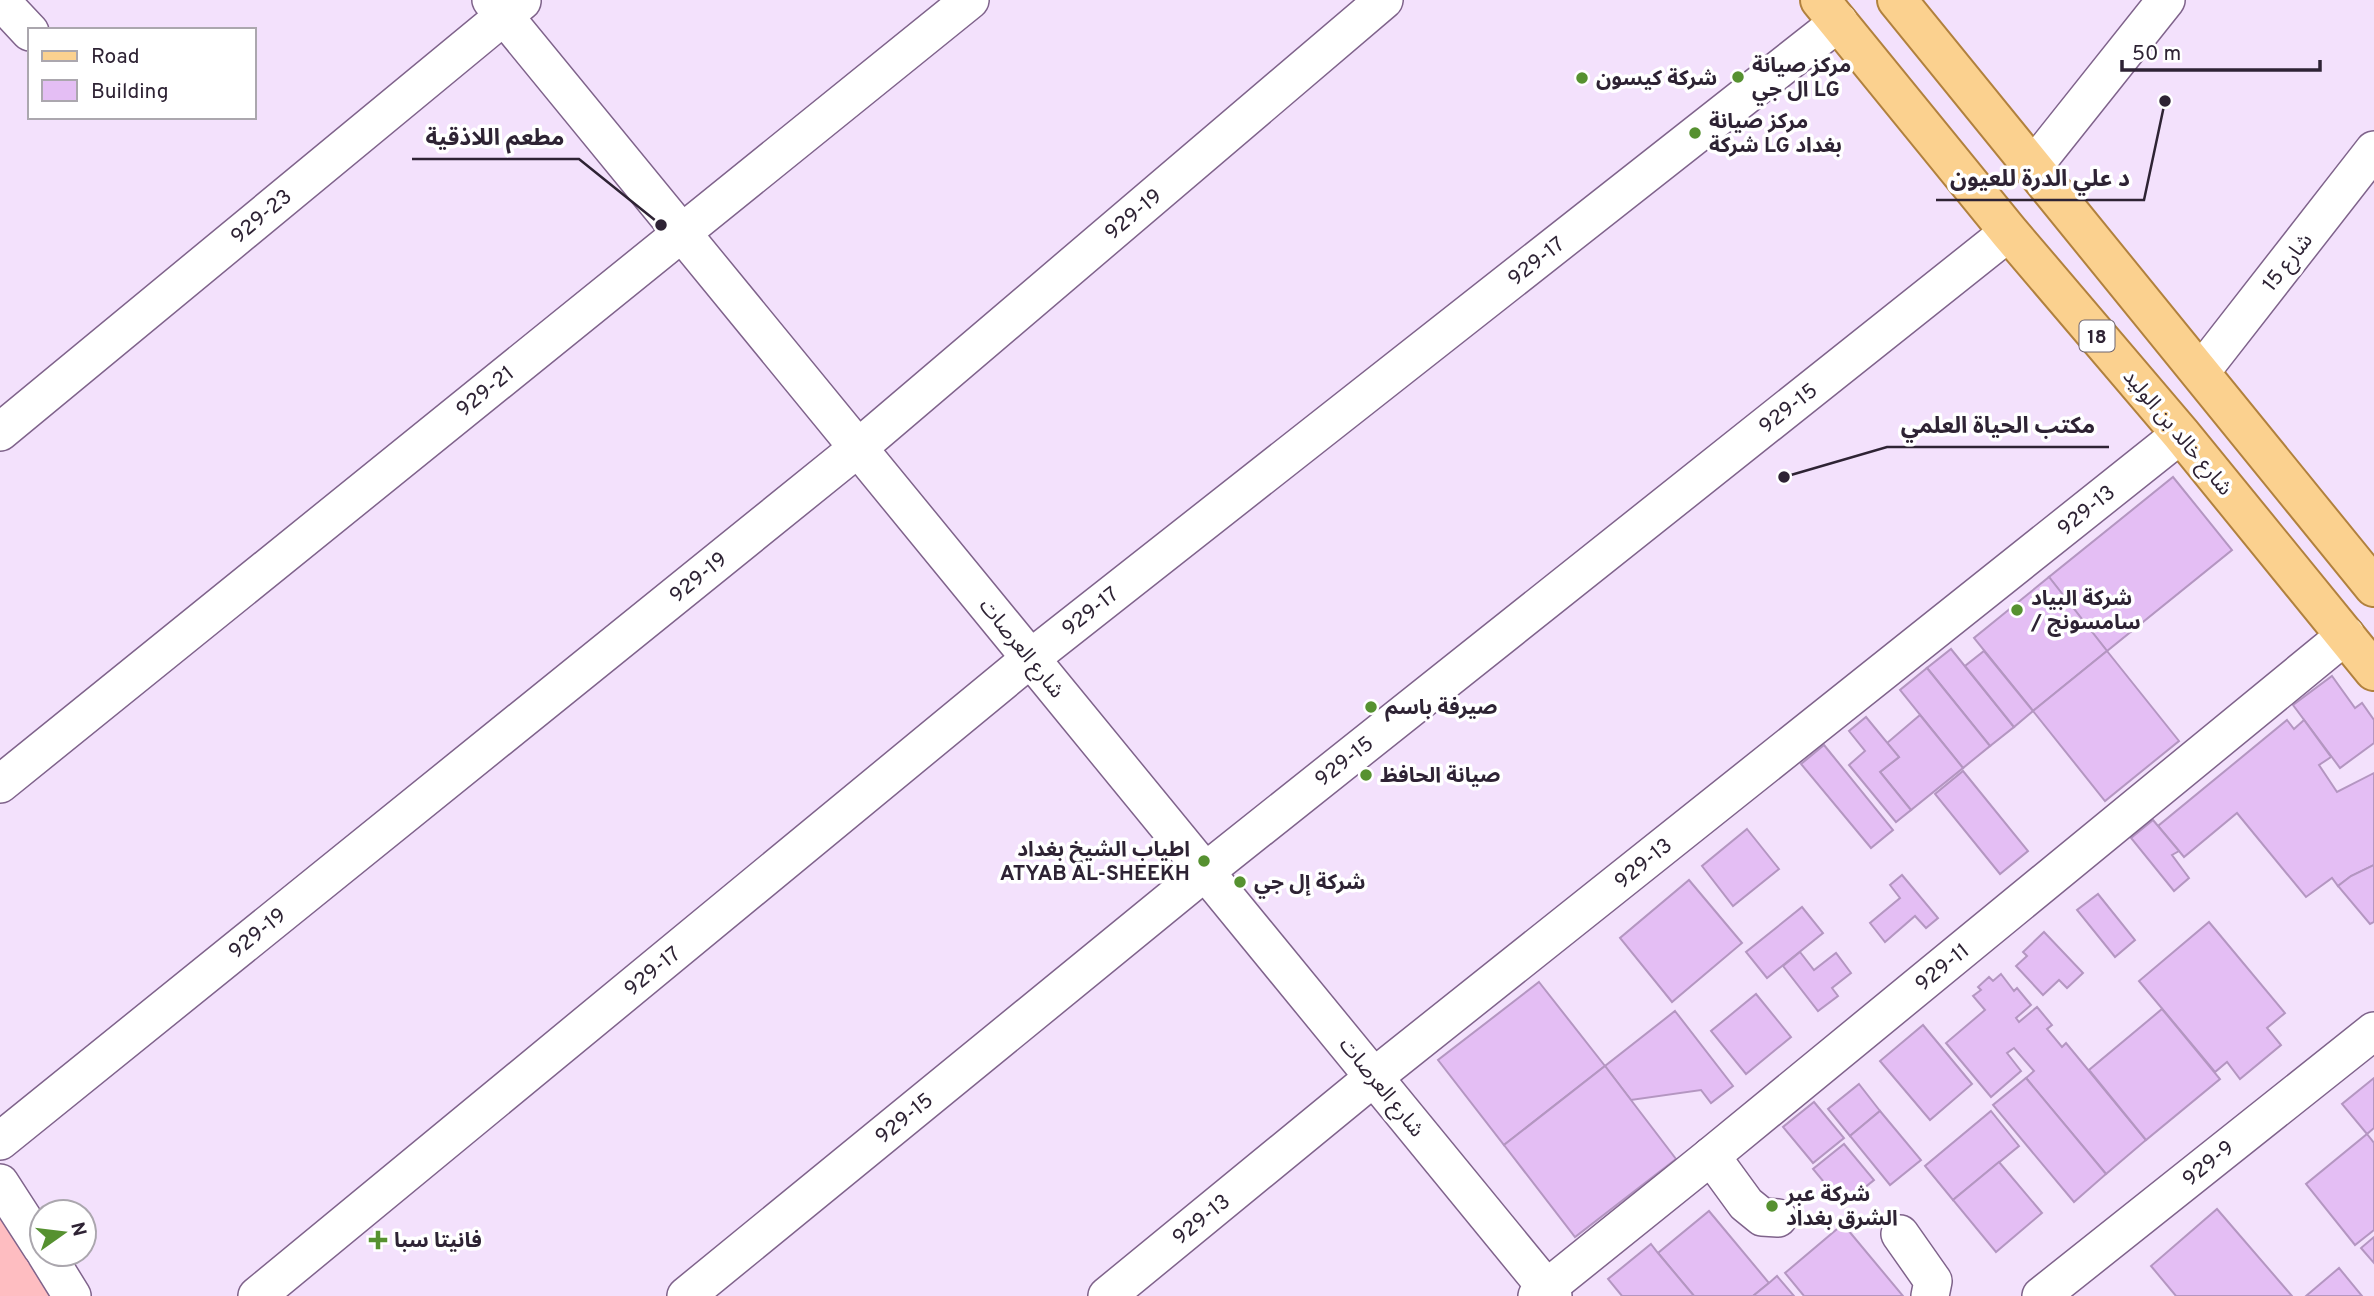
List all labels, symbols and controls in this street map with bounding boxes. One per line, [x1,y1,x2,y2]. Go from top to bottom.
legend [28,28,256,119]
scale bar [2122,28,2320,72]
text: 50 m [2132,41,2181,68]
text: Road [91,44,140,71]
place label: مركز صيانة ال جي LG [1752,53,1851,106]
place label: شركة كيسون [1596,66,1717,93]
marker: مركز صيانة ال جي LG [1730,69,1746,85]
marker: شركة كيسون [1574,70,1590,86]
text: Building [91,79,169,106]
place label: مركز صيانة شركة LG بغداد [1709,109,1842,160]
callout: مطعم اللاذقية [412,115,579,159]
text: مطعم اللاذقية [425,125,565,154]
marker: مركز صيانة شركة LG بغداد [1687,125,1703,141]
callout: د علي الدرة للعيون [1936,156,2144,200]
text: د علي الدرة للعيون [1950,166,2130,196]
street label: 929-19 [1100,183,1168,247]
street label: 929-23 [226,184,298,251]
street label: شارع 15 [2257,228,2319,298]
street label: 929-17 [1503,232,1571,293]
road number: 18 [2080,320,2114,352]
street label: 929-21 [451,361,520,424]
street label: شارع خالد بن الوليد [2116,364,2238,502]
street label: 929-15 [1754,378,1824,441]
callout: مكتب الحياة العلمي [1887,403,2109,447]
text: مكتب الحياة العلمي [1901,413,2095,443]
street label: 929-13 [2052,480,2121,543]
street label: 929-19 [665,547,733,610]
street label: 929-17 [1057,582,1125,643]
place label: شركة البياد / سامسونج [2030,586,2141,637]
street label: شارع العرصات [972,593,1069,704]
marker: شركة البياد / سامسونج [2009,602,2025,618]
place label: صيرفة باسم [1385,695,1498,722]
marker: صيرفة باسم [1363,699,1379,715]
street label: 929-15 [1310,731,1380,794]
place label: صيانة الحافظ [1380,763,1500,790]
marker: صيانة الحافظ [1358,767,1374,783]
street label: 929-13 [1609,833,1678,896]
place label: اطياب الشيخ بغداد ATYAB AL-SHEEKH [1000,837,1190,888]
marker: اطياب الشيخ بغداد ATYAB AL-SHEEKH [1196,853,1212,869]
place label: شركة إل جي [1254,870,1366,899]
marker: شركة إل جي [1232,874,1248,890]
street label: 929-19 [224,903,292,966]
street label: 929-11 [1910,938,1976,998]
street label: 929-17 [619,941,687,1003]
street label: شارع العرصات [1332,1032,1429,1143]
street label: 929-15 [870,1088,940,1151]
street label: 929-9 [2178,1135,2240,1193]
place label: شركة عبر الشرق بغداد [1785,1182,1898,1233]
street label: 929-13 [1167,1189,1236,1252]
north arrow [28,1198,98,1268]
marker: شركة عبر الشرق بغداد [1764,1198,1780,1214]
text: N [64,1220,91,1239]
place label: فانيتا سبا [394,1228,482,1255]
marker: فانيتا سبا [368,1230,388,1250]

